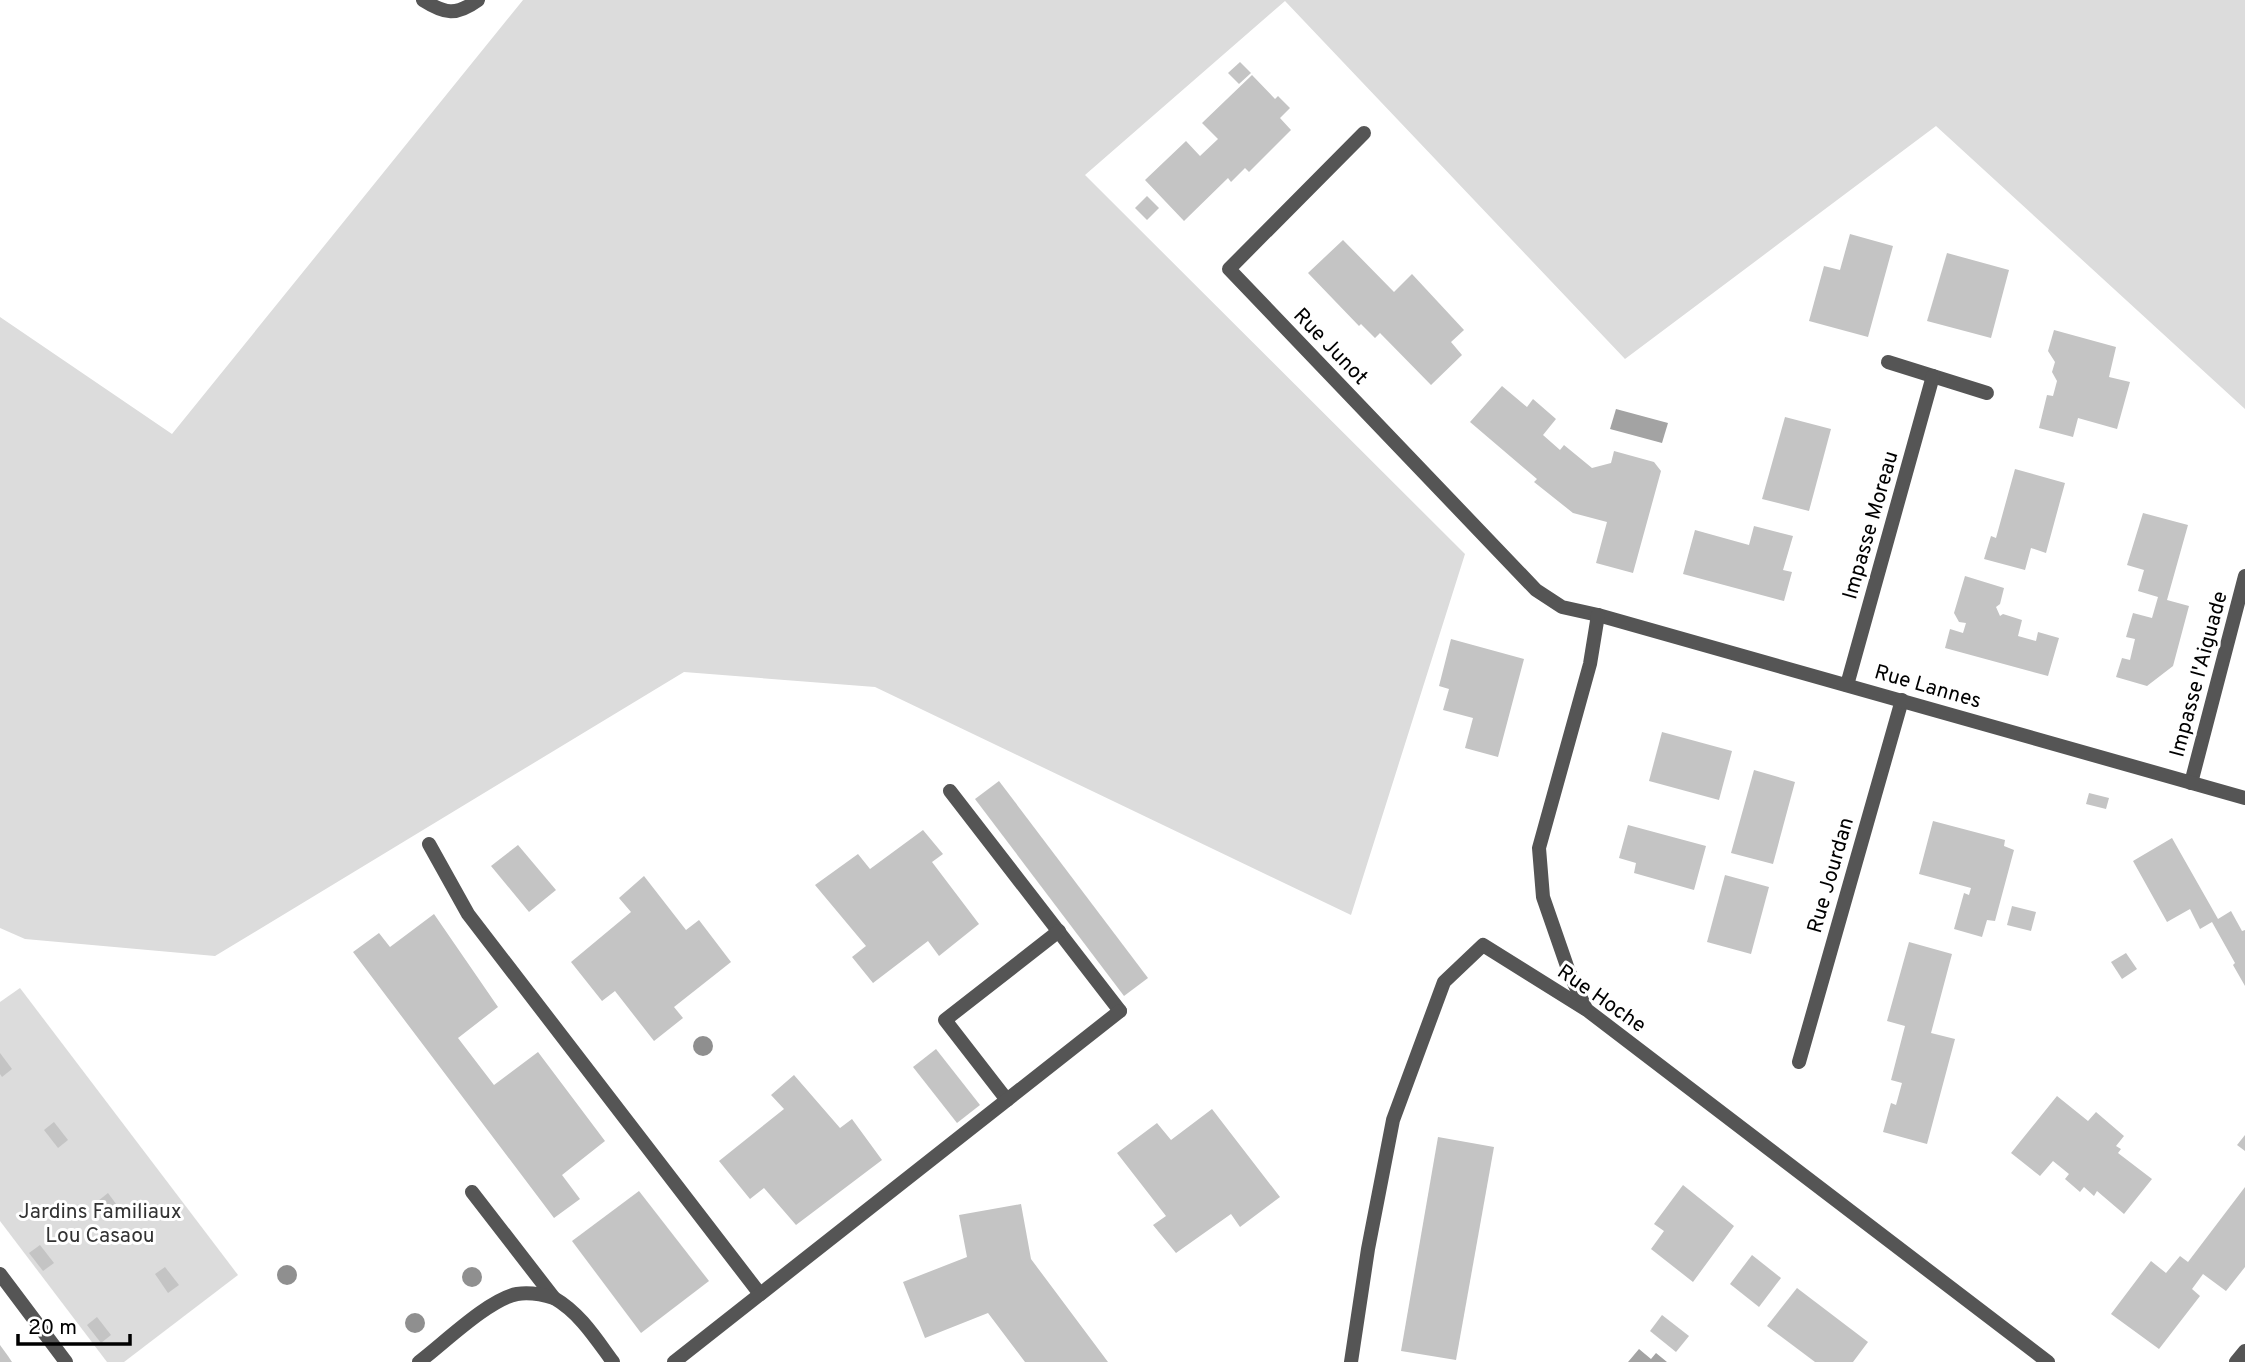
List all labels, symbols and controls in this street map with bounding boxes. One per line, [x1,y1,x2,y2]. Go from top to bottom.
street label: Rue Junot [1287,303,1373,391]
street label: Impasse Moreau [1837,448,1906,603]
street label: Impasse l'Aiguade [2164,588,2235,760]
street label: Rue Lannes [1871,659,1984,716]
street label: Rue Jourdan [1802,814,1861,936]
street label: Rue Hoche [1551,959,1651,1040]
park label: Jardins Familiaux Lou Casaou [18,1199,182,1250]
scale bar [18,1302,130,1346]
text: 20 m [28,1315,77,1342]

